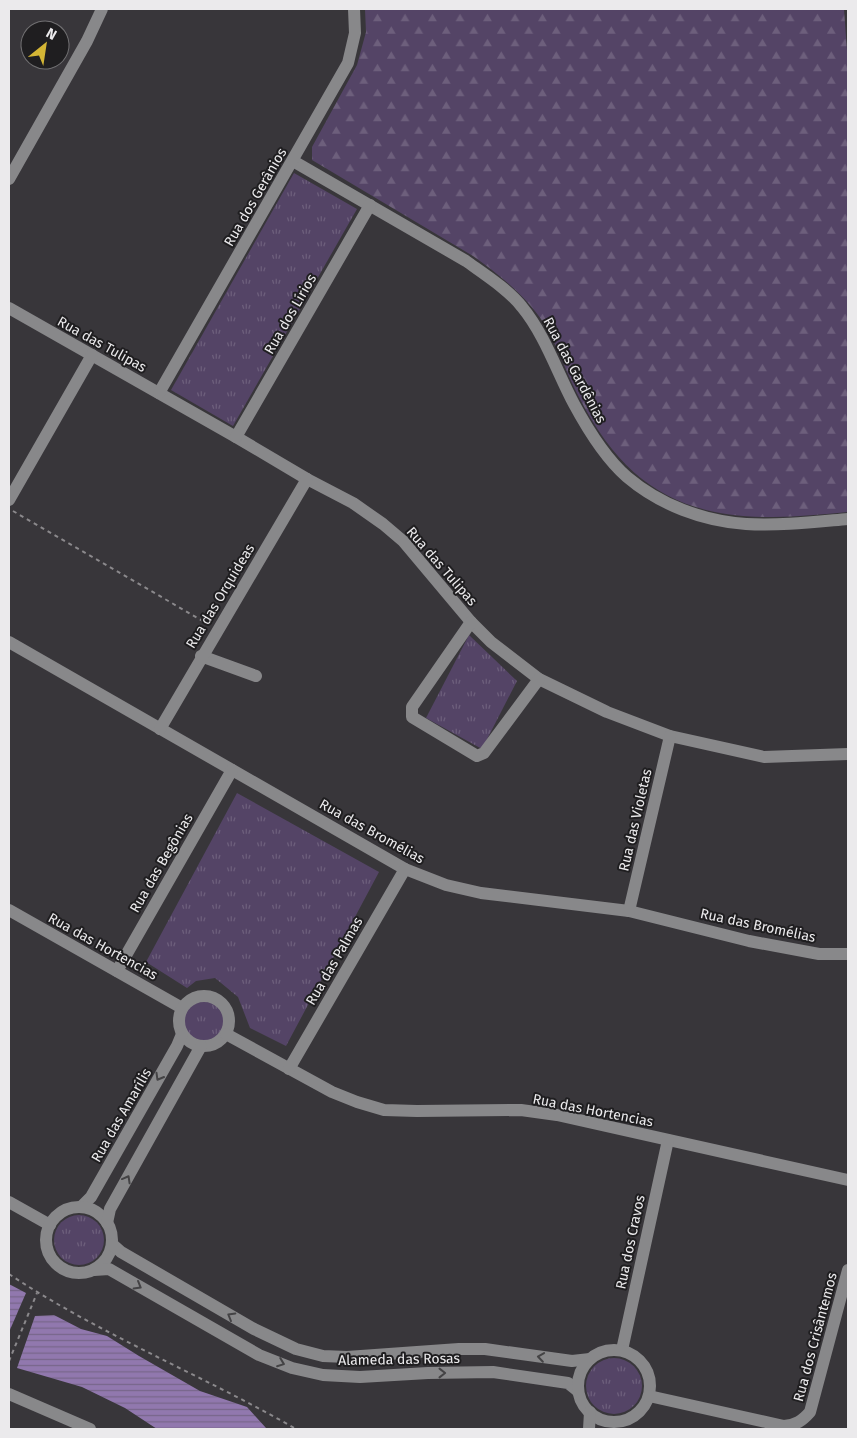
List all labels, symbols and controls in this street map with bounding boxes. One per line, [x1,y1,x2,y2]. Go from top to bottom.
north arrow [20,20,70,70]
text: N [43,24,60,44]
street label: Rua dos Gerânios [220,145,291,249]
street label: Rua dos Lírios [261,271,320,357]
street label: Rua das Tulipas [54,313,150,376]
street label: Rua das Gardênias [539,314,610,427]
street label: Rua das Tulipas [403,523,481,610]
street label: Rua das Orquideas [182,540,259,652]
street label: Rua das Violetas [615,767,656,873]
street label: Rua das Bromélias [316,796,428,868]
street label: Rua das Begônias [126,810,197,916]
street label: Rua das Bromélias [699,905,818,946]
street label: Rua das Hortencias [45,909,161,984]
street label: Rua das Palmas [302,914,367,1008]
street label: Rua das Amarílis [88,1065,155,1165]
one-way arrow [156,1071,166,1080]
street label: Rua das Hortencias [531,1090,655,1131]
one-way arrow [120,1175,130,1184]
street label: Rua dos Cravos [612,1193,649,1291]
street label: Rua dos Crisântemos [790,1270,841,1404]
one-way arrow [133,1280,142,1290]
one-way arrow [228,1312,237,1322]
street label: Alameda das Rosas [338,1350,461,1369]
one-way arrow [537,1352,545,1363]
one-way arrow [276,1357,285,1368]
one-way arrow [438,1368,446,1378]

